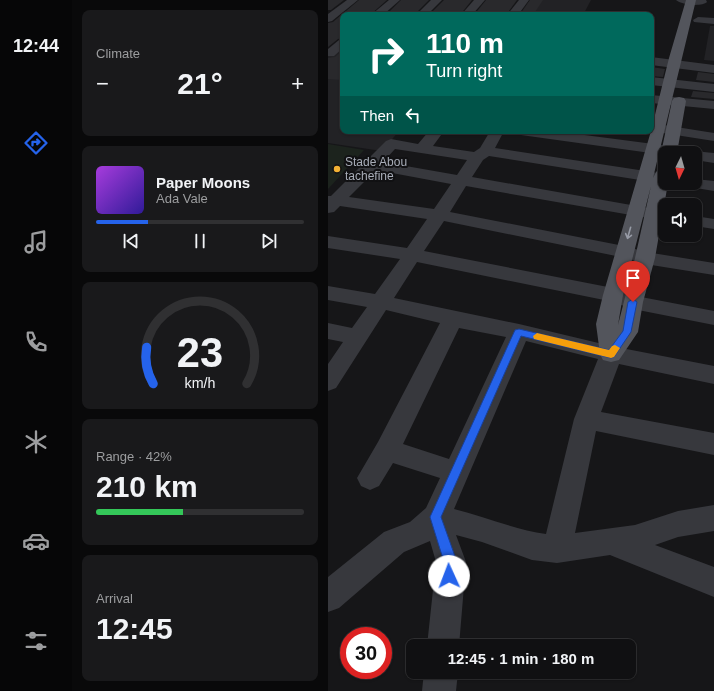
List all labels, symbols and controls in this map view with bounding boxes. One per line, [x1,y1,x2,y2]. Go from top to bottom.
icon: right [360,28,412,80]
text: 110 m [426,28,504,59]
text: 12:44 [13,36,59,56]
text: Climate [96,46,140,61]
text: Turn right [426,61,502,81]
text: 21° [177,67,223,100]
text: − [96,71,109,96]
text: + [291,71,304,96]
icon: left [402,104,424,126]
text: Then [360,107,394,124]
icon: directions [22,129,50,157]
north arrow [658,146,702,190]
map controls [658,146,702,242]
place label: Stade Abou tachefine [345,155,407,183]
marker: Stade Abou tachefine [332,164,342,174]
text: Paper Moons [156,174,250,191]
text: Ada Vale [156,191,208,206]
button: sound [658,198,702,242]
one-way arrow [625,226,632,239]
icon: music [22,228,50,256]
icon: previous [120,230,142,252]
icon: pause [189,230,211,252]
icon: next [258,230,280,252]
pin [616,261,650,302]
icon: arrive [622,267,644,289]
icon: phone [22,328,50,356]
text: 23 [177,328,223,375]
text: km/h [185,374,216,390]
icon: climate [22,428,50,456]
text: Range · 42% [96,449,172,464]
text: 210 km [96,470,198,503]
icon: car [22,527,50,555]
position arrow [428,555,470,597]
text: Arrival [96,591,133,606]
text: 12:45 [96,612,173,645]
icon: filters [22,627,50,655]
speed limit sign: 30 [340,627,392,679]
text: 12:45 · 1 min · 180 m [448,650,594,667]

